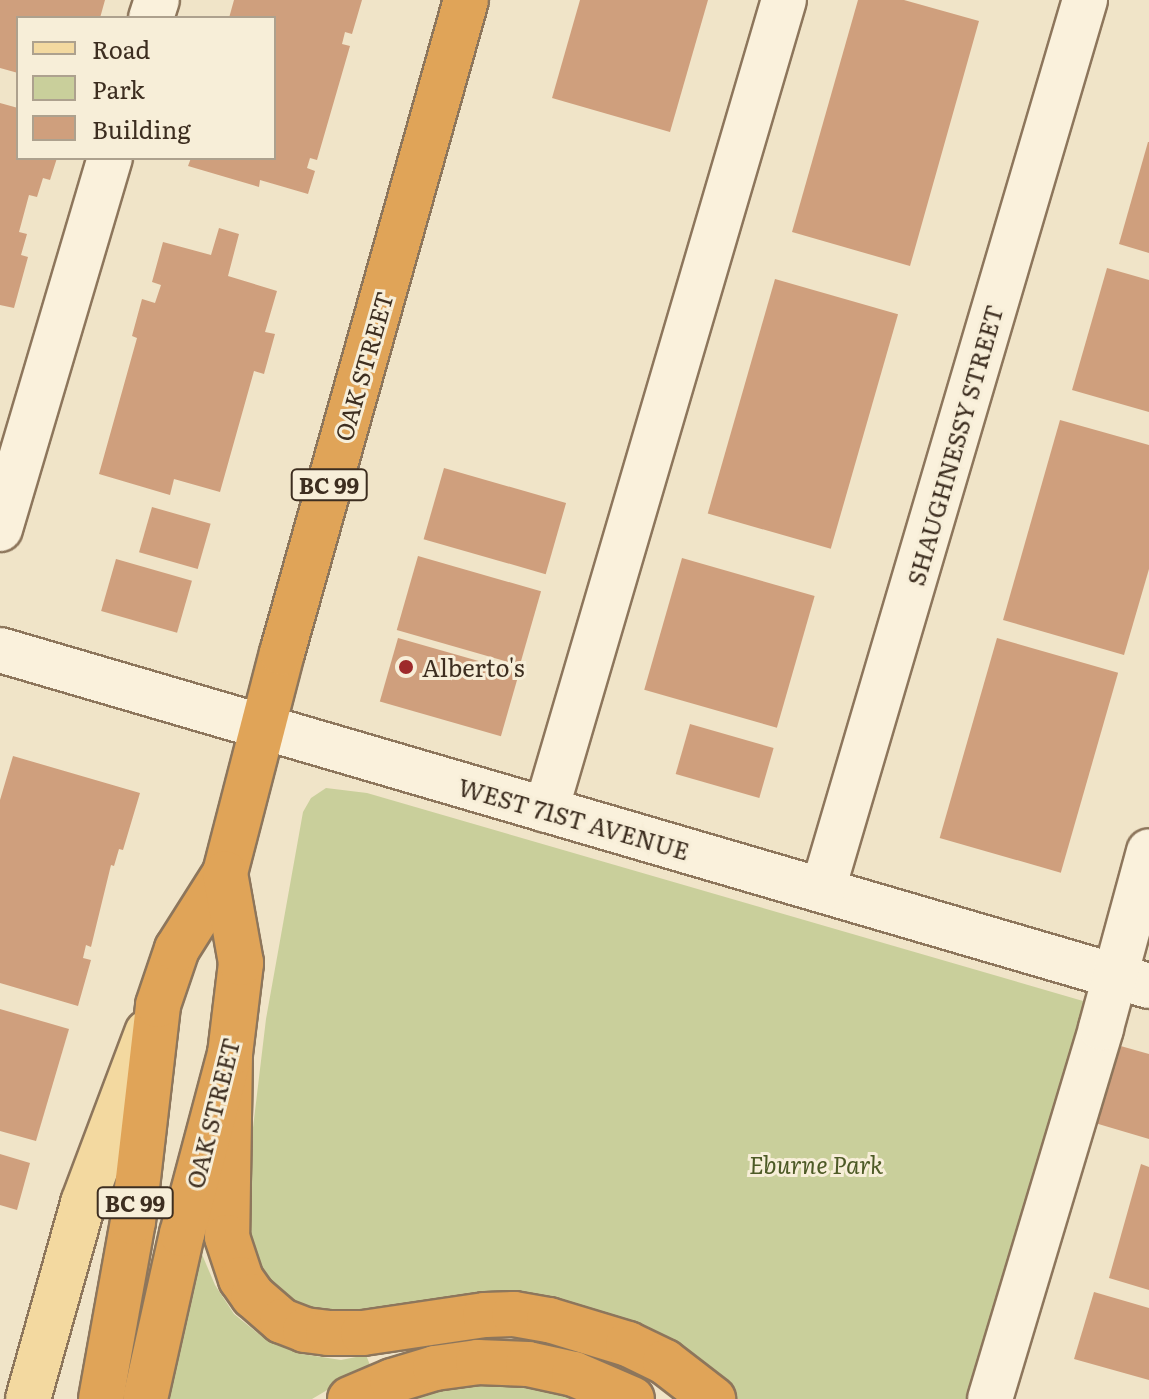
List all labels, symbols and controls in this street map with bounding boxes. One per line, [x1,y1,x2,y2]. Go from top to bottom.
legend [16,16,276,160]
text: Road [92,31,150,66]
text: Park [92,71,145,106]
text: Building [92,111,191,146]
street label: OAK STREET [328,288,398,444]
street label: SHAUGHNESSY STREET [900,301,1008,589]
road number: BC 99 [289,467,369,503]
place label: Alberto's [422,653,525,681]
marker: Alberto's [397,658,415,676]
street label: WEST 71ST AVENUE [455,771,693,865]
street label: OAK STREET [179,1035,245,1191]
park label: Eburne Park [749,1150,883,1178]
road number: BC 99 [95,1185,175,1221]

